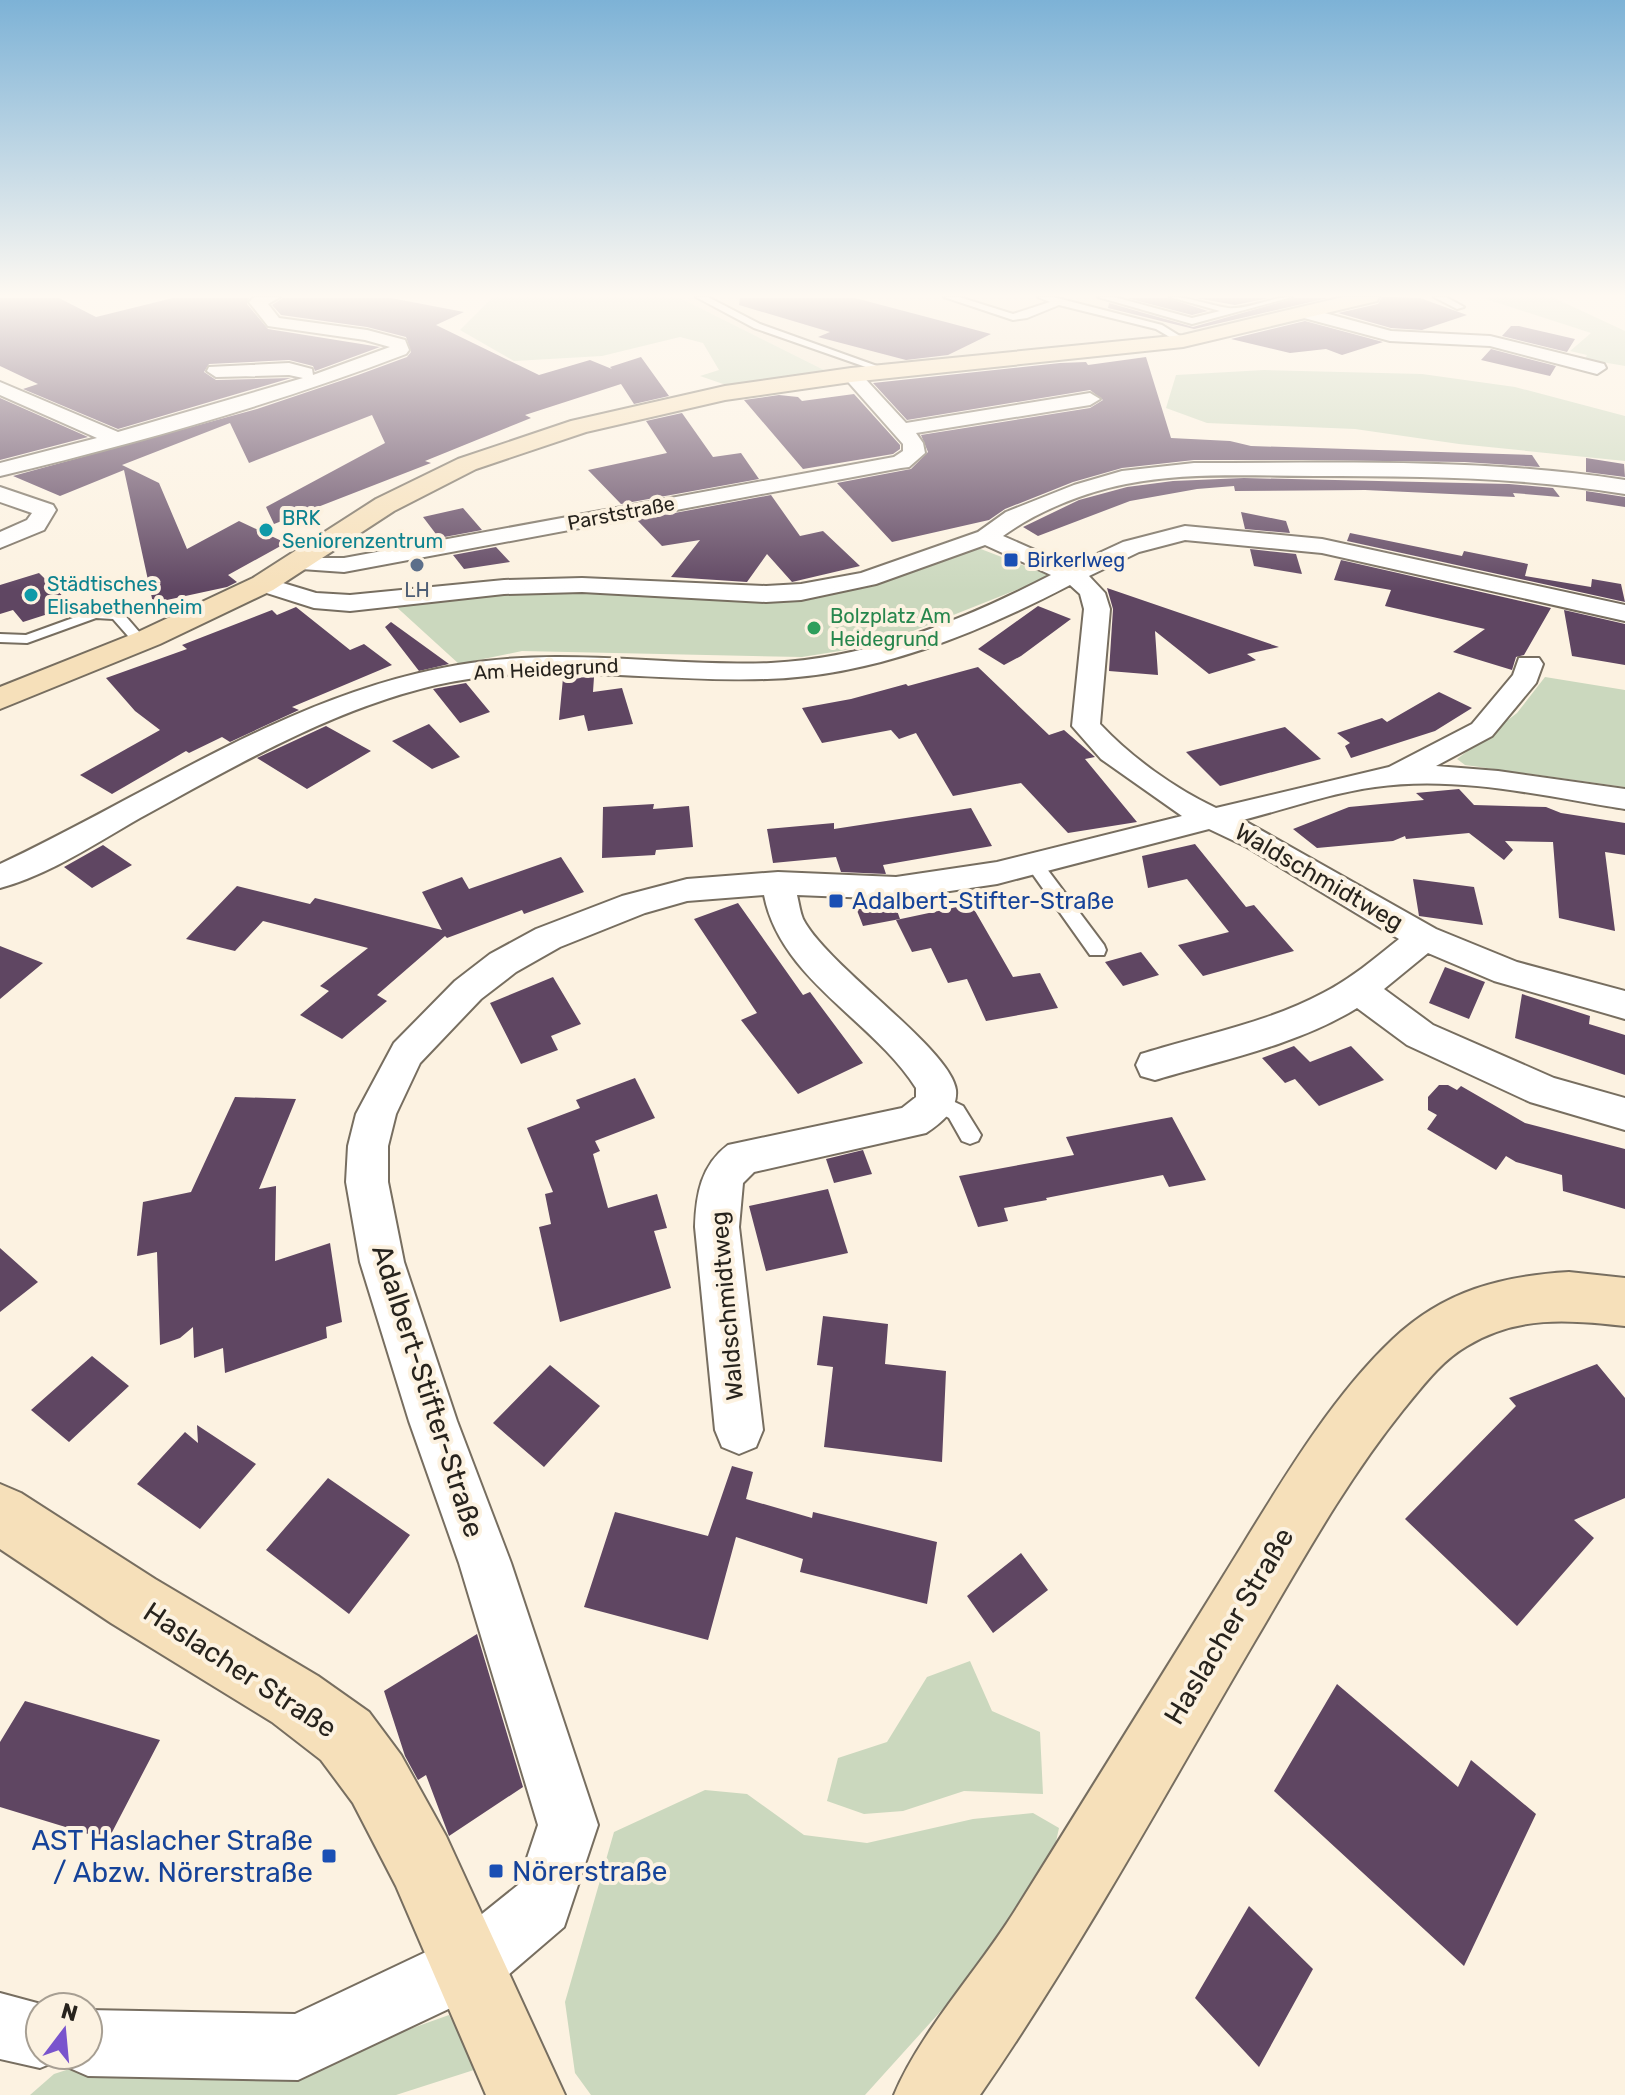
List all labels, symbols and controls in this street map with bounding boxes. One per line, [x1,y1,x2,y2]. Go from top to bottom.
street label: Parststraße [565,491,677,535]
place label: BRK Seniorenzentrum [282,506,443,553]
marker: BRK Seniorenzentrum [257,521,275,539]
place label: Birkerlweg [1027,548,1125,572]
marker: Birkerlweg [1002,551,1020,569]
marker: LH [408,556,426,574]
place label: Städtisches Elisabethenheim [47,572,202,619]
place label: LH [404,578,430,602]
marker: Städtisches Elisabethenheim [22,586,40,604]
place label: Bolzplatz Am Heidegrund [830,604,951,651]
marker: Bolzplatz Am Heidegrund [805,619,823,637]
street label: Am Heidegrund [473,653,619,685]
street label: Waldschmidtweg [1230,817,1408,937]
place label: Adalbert-Stifter-Straße [852,887,1114,915]
marker: Adalbert-Stifter-Straße [827,892,845,910]
street label: Waldschmidtweg [705,1210,749,1402]
street label: Adalbert-Stifter-Straße [365,1240,491,1542]
street label: Haslacher Straße [1157,1522,1301,1730]
street label: Haslacher Straße [137,1595,343,1745]
place label: AST Haslacher Straße / Abzw. Nörerstraße [32,1824,313,1889]
marker: AST Haslacher Straße / Abzw. Nörerstraße [320,1847,338,1865]
place label: Nörerstraße [512,1855,667,1888]
marker: Nörerstraße [487,1862,505,1880]
north arrow [24,1991,104,2071]
text: N [58,1997,81,2027]

